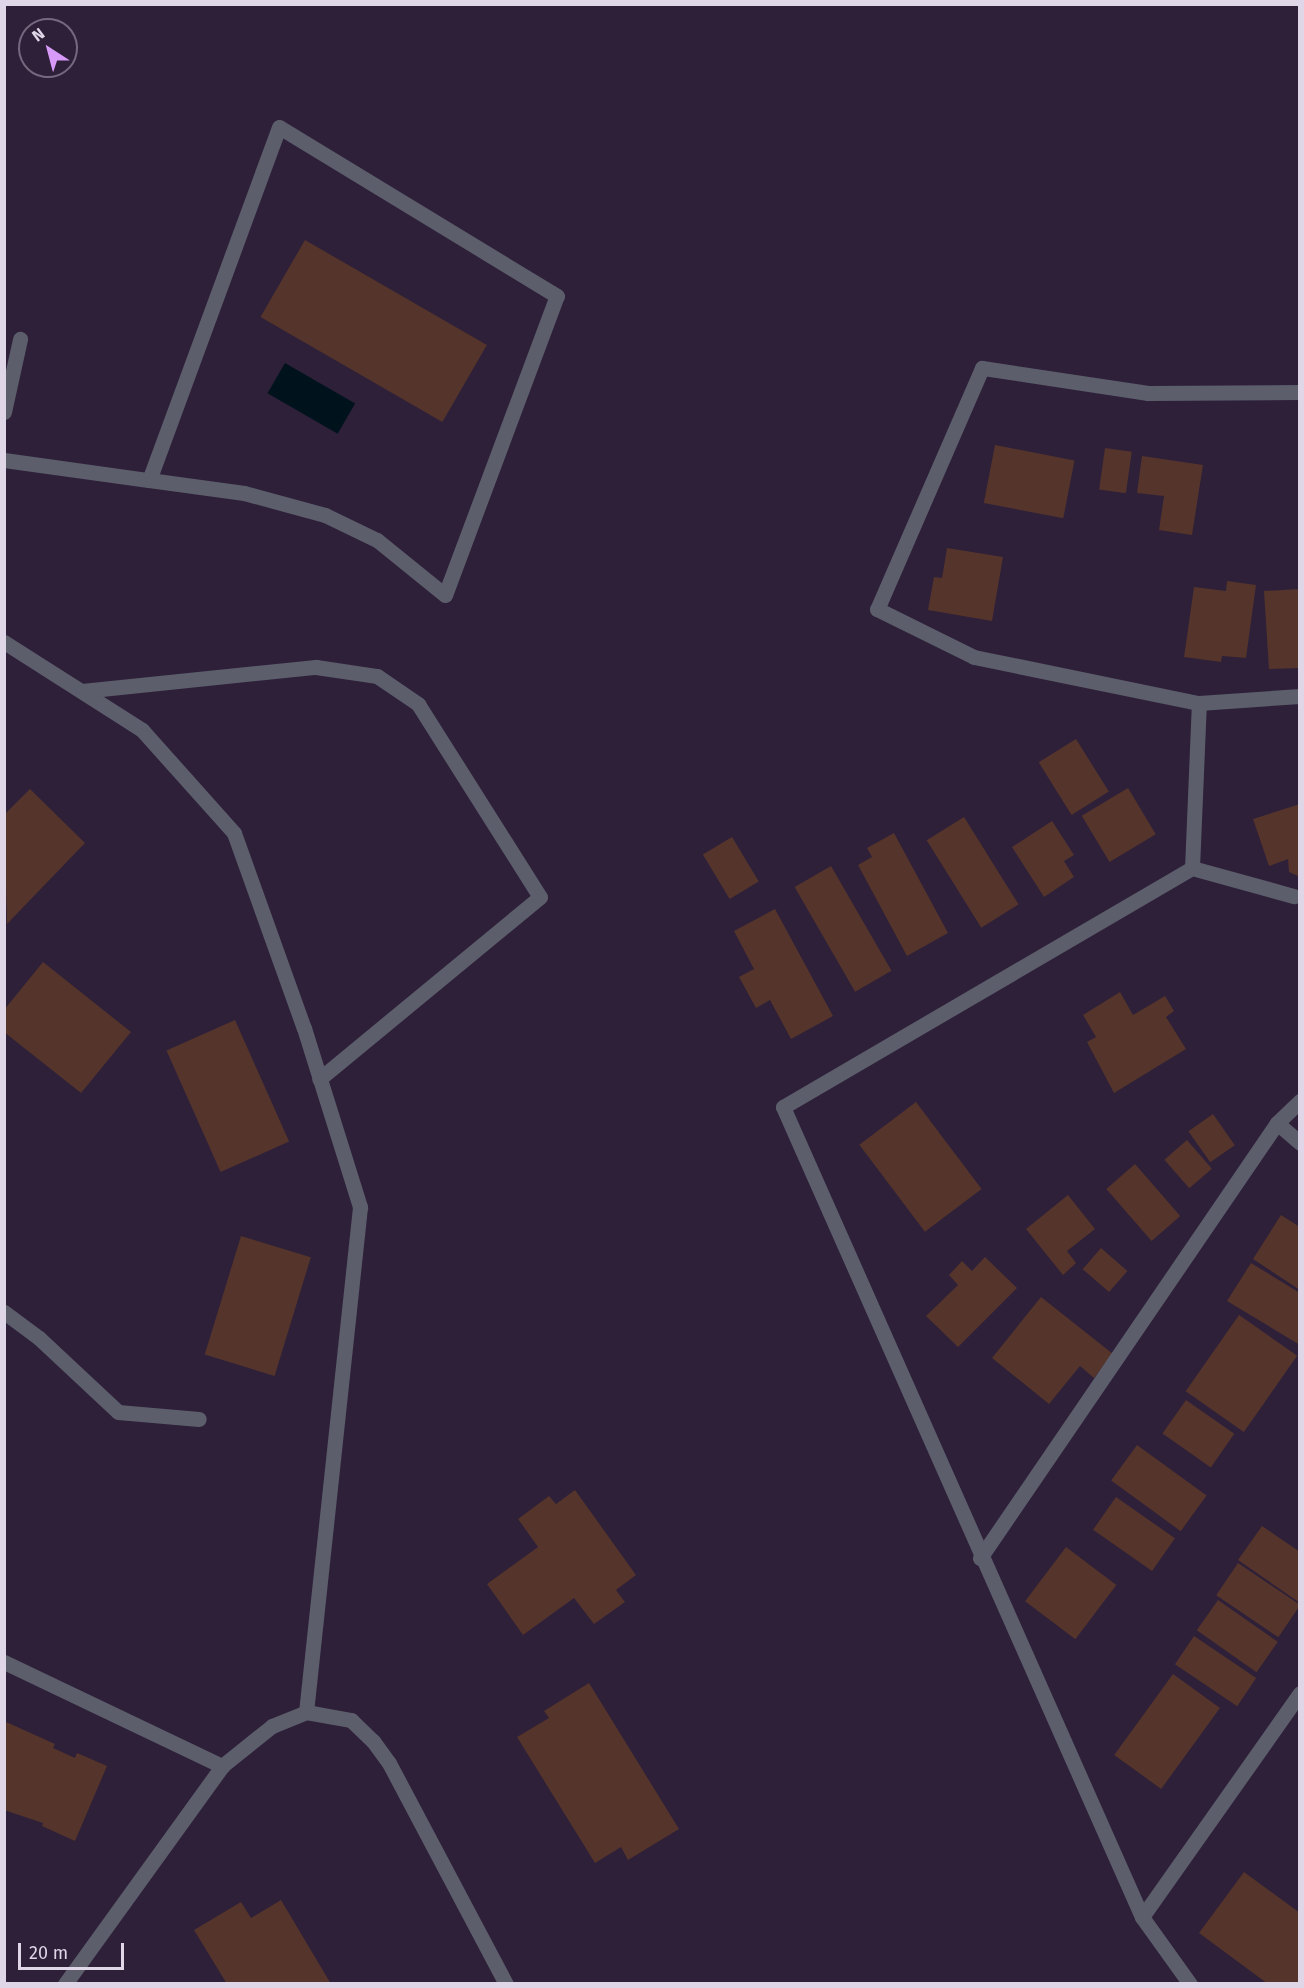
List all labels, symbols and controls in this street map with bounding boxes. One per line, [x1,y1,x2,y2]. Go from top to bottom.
north arrow [18,18,78,78]
text: N [28,24,48,45]
scale bar [21,1931,128,1969]
text: 20 m [29,1942,68,1964]

